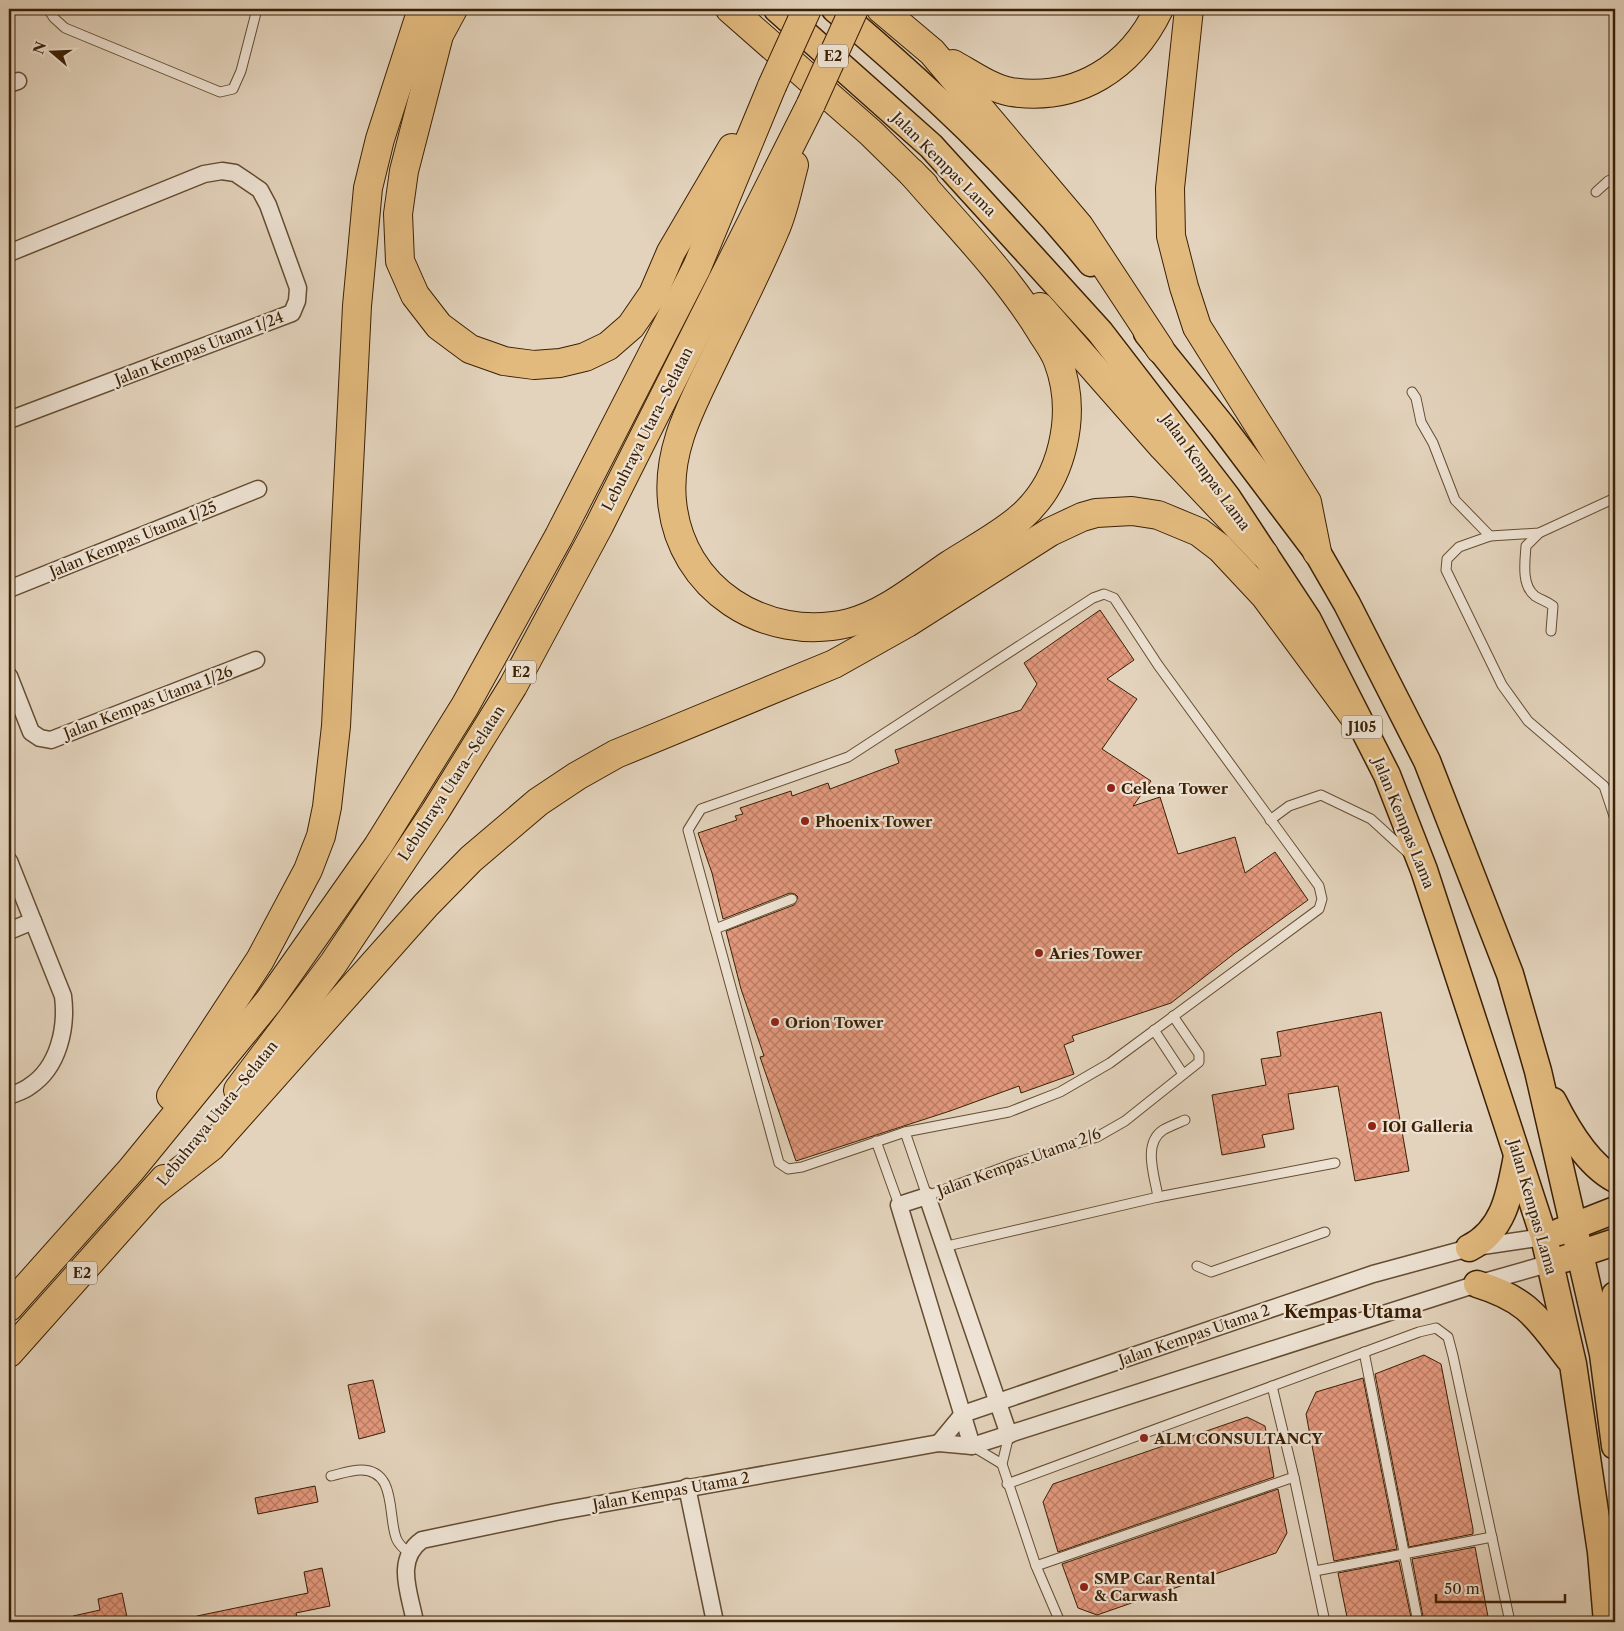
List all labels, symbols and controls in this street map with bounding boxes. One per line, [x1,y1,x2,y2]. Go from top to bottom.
north arrow [28,28,78,78]
text: N [29,39,50,56]
road number: E2 [818,44,848,68]
street label: Jalan Kempas Lama [886,106,1000,220]
street label: Jalan Kempas Utama 1/24 [110,307,286,390]
street label: Lebuhraya Utara–Selatan [597,343,697,514]
street label: Jalan Kempas Lama [1156,408,1255,534]
street label: Jalan Kempas Utama 1/25 [45,497,219,582]
road number: E2 [506,660,536,684]
street label: Jalan Kempas Utama 1/26 [59,661,235,744]
street label: Lebuhraya Utara–Selatan [394,701,509,864]
road number: J105 [1342,716,1382,739]
street label: Jalan Kempas Lama [1368,753,1439,891]
place label: Celena Tower [1121,779,1229,798]
marker: Celena Tower [1105,782,1117,794]
place label: Phoenix Tower [815,812,933,831]
marker: Phoenix Tower [799,815,811,827]
place label: Aries Tower [1048,944,1143,963]
marker: Aries Tower [1033,947,1045,959]
place label: Orion Tower [785,1013,884,1032]
marker: Orion Tower [769,1016,781,1028]
street label: Lebuhraya Utara–Selatan [153,1036,282,1189]
place label: IOI Galleria [1382,1117,1474,1136]
marker: IOI Galleria [1366,1120,1378,1132]
street label: Jalan Kempas Utama 2/6 [933,1123,1104,1201]
street label: Jalan Kempas Lama [1504,1135,1561,1277]
road number: E2 [67,1262,97,1284]
street label: Jalan Kempas Utama 2 [1114,1300,1272,1370]
district label: Kempas Utama [1284,1301,1423,1323]
place label: ALM CONSULTANCY [1153,1429,1323,1448]
marker: ALM CONSULTANCY [1138,1432,1150,1444]
street label: Jalan Kempas Utama 2 [589,1468,751,1514]
place label: SMP Car Rental & Carwash [1094,1569,1216,1605]
scale bar [1436,1571,1565,1603]
text: 50 m [1444,1579,1480,1598]
marker: SMP Car Rental & Carwash [1078,1581,1090,1593]

